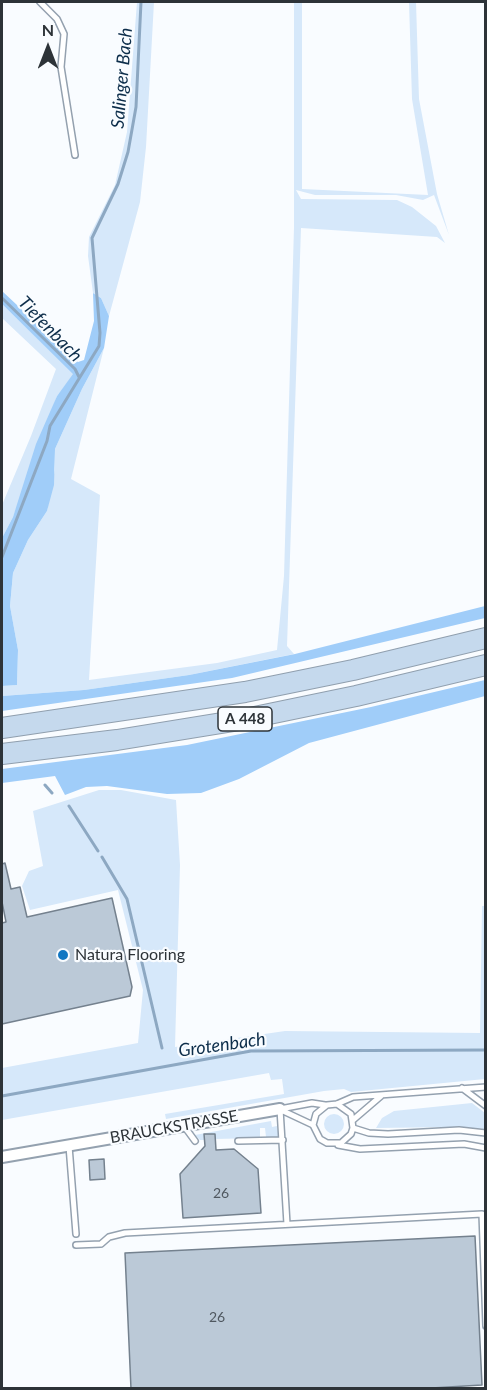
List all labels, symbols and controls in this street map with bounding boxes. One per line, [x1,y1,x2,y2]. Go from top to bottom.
north arrow [18,18,78,78]
text: N [42,20,54,39]
water label: Salinger Bach [107,27,137,129]
water label: Tiefenbach [14,292,86,366]
road number: A 448 [218,707,272,731]
place label: Natura Flooring [75,945,185,965]
marker: Natura Flooring [56,948,70,962]
water label: Grotenbach [177,1028,267,1062]
street label: BRAUCKSTRASSE [109,1106,239,1148]
house number: 26 [213,1185,229,1201]
house number: 26 [209,1309,225,1325]

